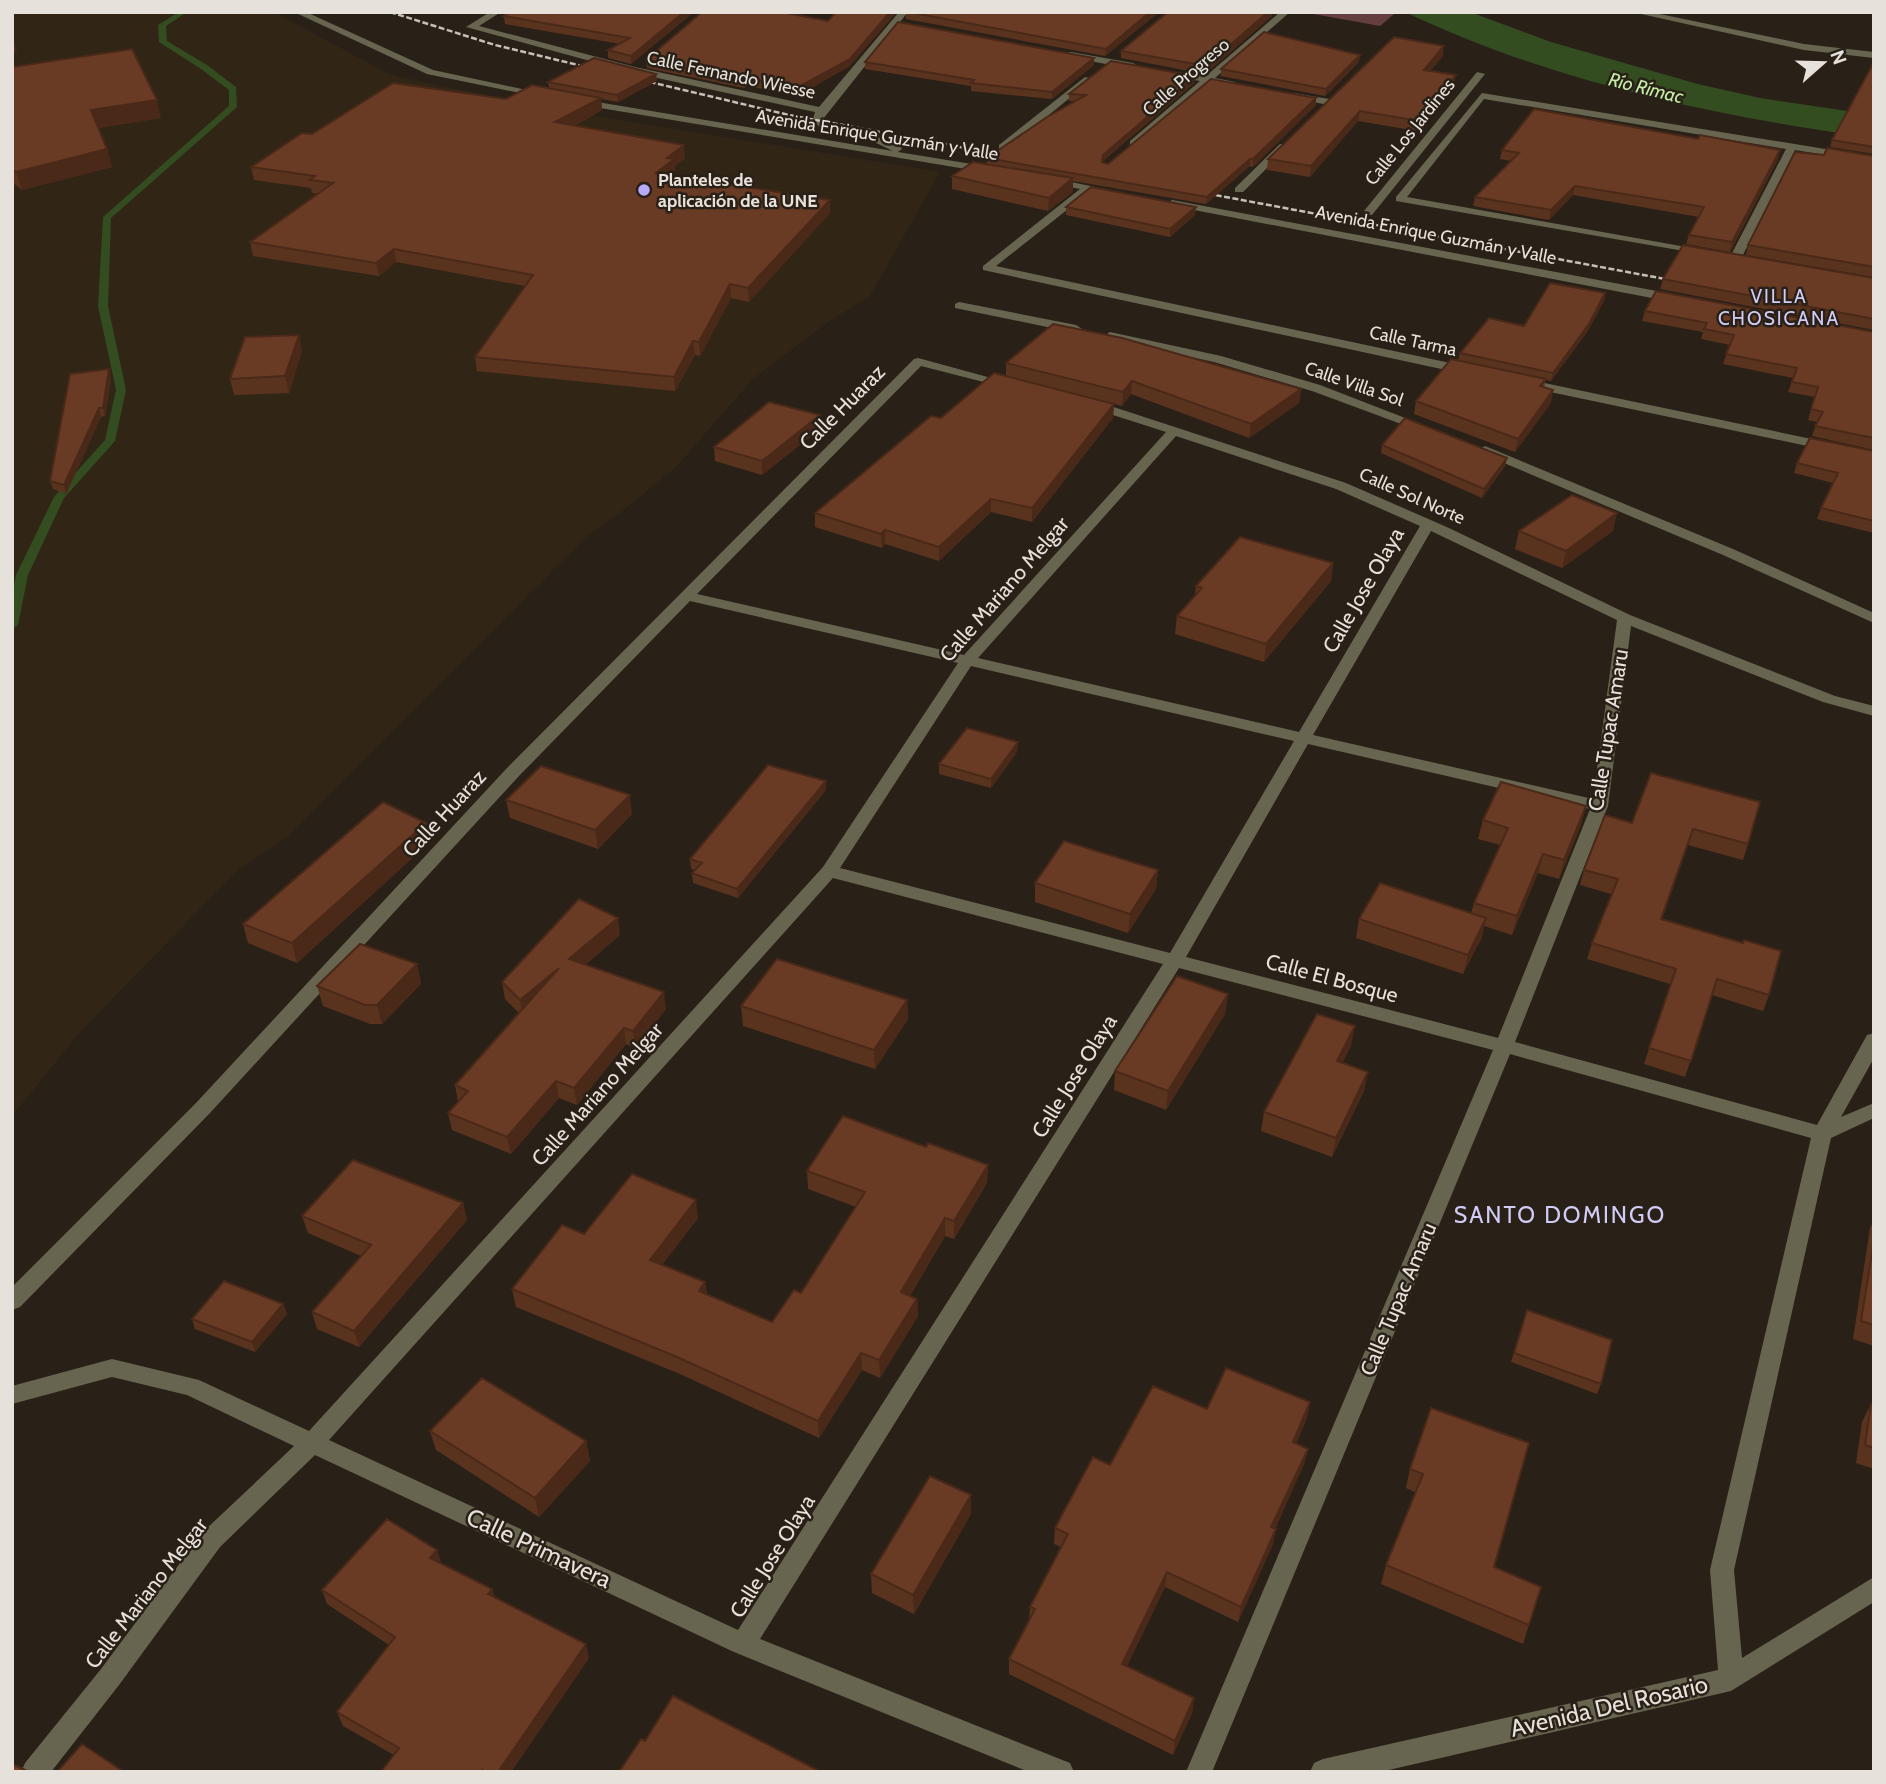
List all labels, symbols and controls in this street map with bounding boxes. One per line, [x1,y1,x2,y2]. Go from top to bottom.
north arrow [1788,28,1858,98]
street label: Calle Progreso [1138,33,1234,121]
street label: Calle Fernando Wiesse [645,46,817,104]
text: N [1825,47,1852,68]
water label: Río Rímac [1606,68,1687,109]
street label: Calle Los Jardines [1360,74,1460,190]
street label: Avenida Enrique Guzmán y Valle [754,105,1000,165]
place label: Planteles de aplicación de la UNE [658,169,817,212]
marker: Planteles de aplicación de la UNE [636,182,652,198]
street label: Avenida Enrique Guzmán y Valle [1314,201,1558,269]
district label: VILLA CHOSICANA [1718,285,1840,330]
street label: Calle Tarma [1367,321,1459,361]
street label: Calle Villa Sol [1302,357,1407,411]
street label: Calle Huaraz [794,359,890,455]
street label: Calle Sol Norte [1356,463,1468,529]
street label: Calle Mariano Melgar [934,511,1074,667]
street label: Calle Jose Olaya [1317,523,1409,657]
street label: Calle Tupac Amaru [1583,647,1633,813]
street label: Calle Huaraz [397,764,491,862]
street label: Calle El Bosque [1263,948,1401,1008]
street label: Calle Jose Olaya [1026,1010,1122,1142]
street label: Calle Mariano Melgar [526,1017,668,1171]
district label: SANTO DOMINGO [1454,1201,1666,1229]
street label: Calle Tupac Amaru [1354,1219,1442,1379]
street label: Calle Jose Olaya [724,1490,820,1622]
street label: Calle Primavera [462,1502,616,1594]
street label: Calle Mariano Melgar [79,1512,213,1673]
street label: Avenida Del Rosario [1507,1669,1711,1743]

